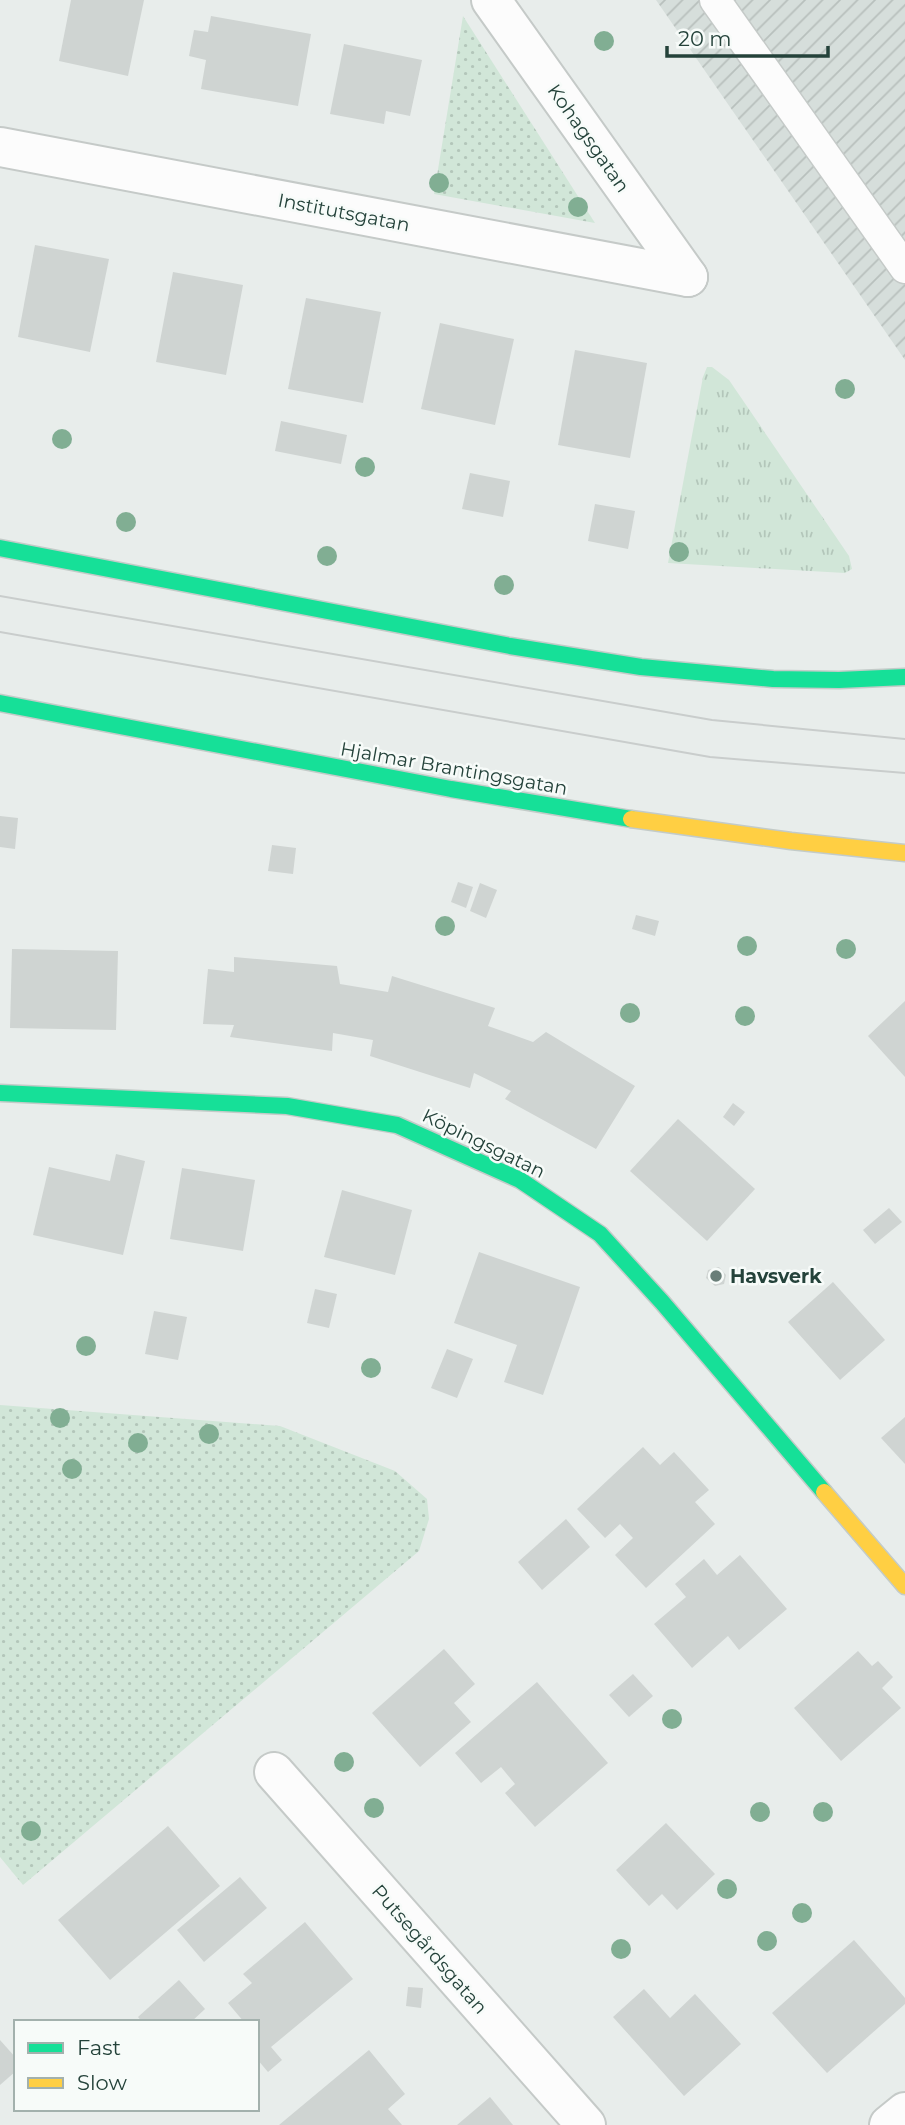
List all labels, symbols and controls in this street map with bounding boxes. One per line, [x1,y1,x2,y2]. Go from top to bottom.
scale bar [667,14,828,58]
text: 20 m [678,26,732,51]
street label: Kohagsgatan [543,80,634,197]
street label: Institutsgatan [276,188,412,237]
street label: Hjalmar Brantingsgatan [339,737,569,800]
street label: Köpingsgatan [419,1104,549,1183]
place label: Havsverk [730,1265,822,1288]
marker: Havsverk [708,1268,724,1284]
street label: Putsegårdsgatan [367,1880,492,2019]
legend [14,2020,259,2111]
text: Fast [77,2035,121,2060]
text: Slow [77,2070,127,2095]

